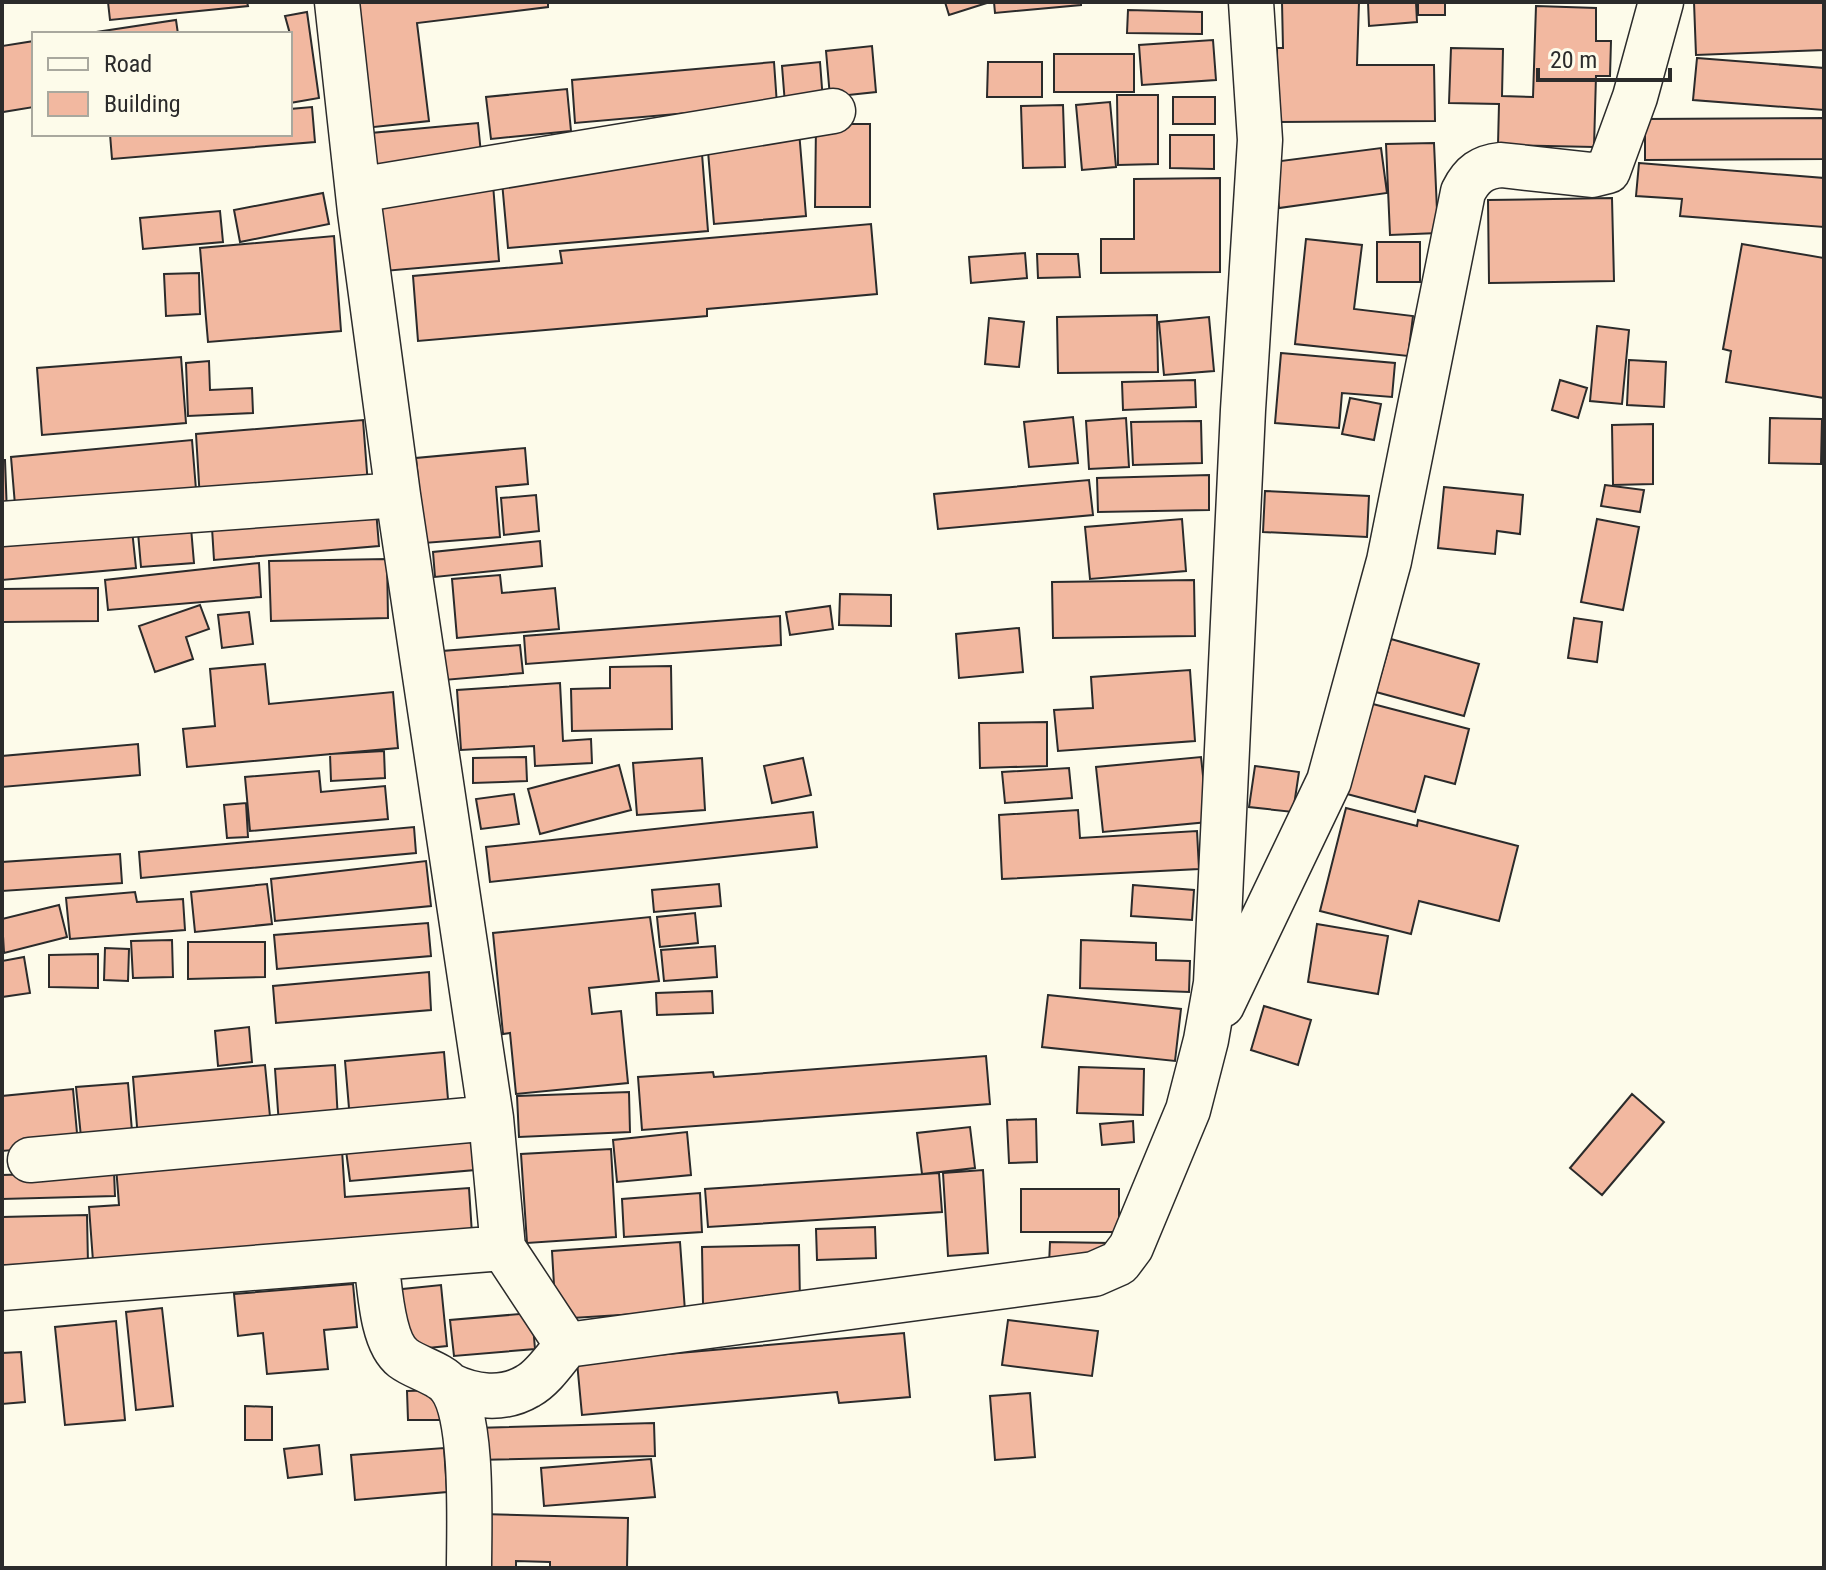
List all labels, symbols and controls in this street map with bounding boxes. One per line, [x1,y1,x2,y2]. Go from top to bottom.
legend [32,32,292,136]
scale bar [1538,32,1670,82]
text: 20 m [1550,46,1597,74]
text: Road [104,50,152,78]
text: Building [104,90,181,118]

